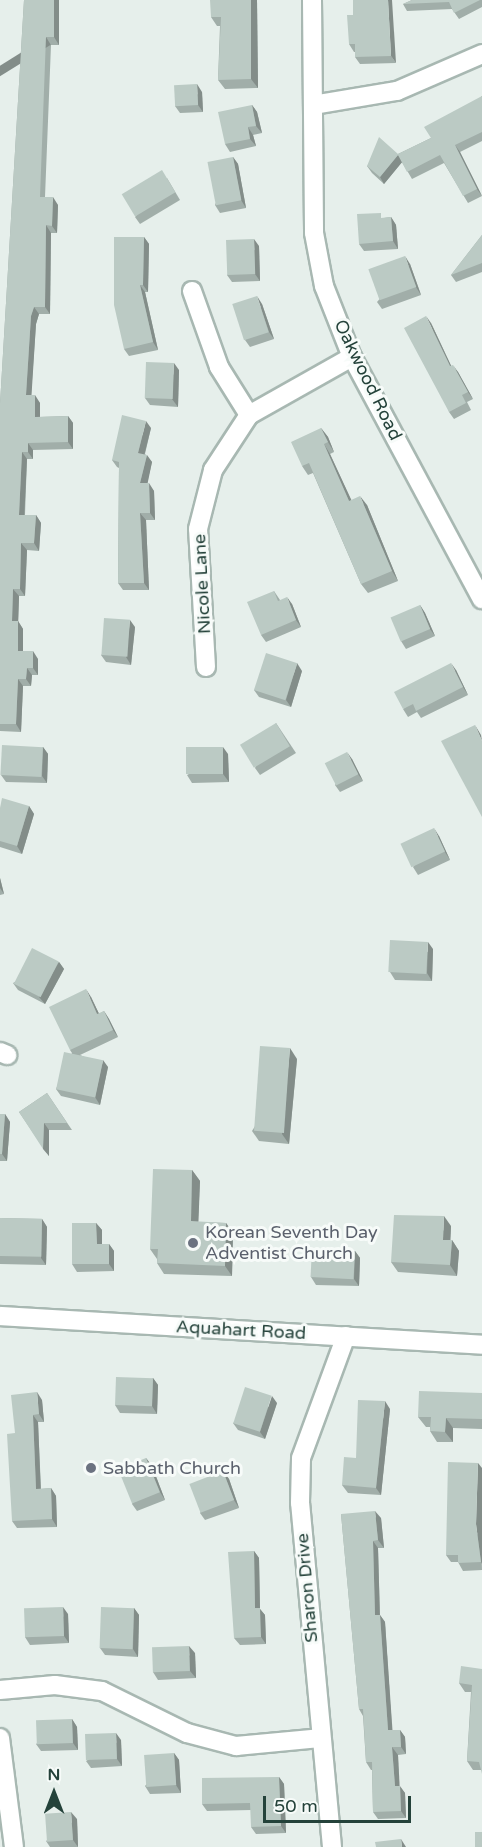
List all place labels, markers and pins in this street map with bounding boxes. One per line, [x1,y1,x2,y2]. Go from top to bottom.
place label: Korean Seventh Day Adventist Church [205,1222,378,1264]
marker: Korean Seventh Day Adventist Church [186,1236,200,1250]
place label: Sabbath Church [103,1457,241,1479]
marker: Sabbath Church [84,1461,98,1475]

